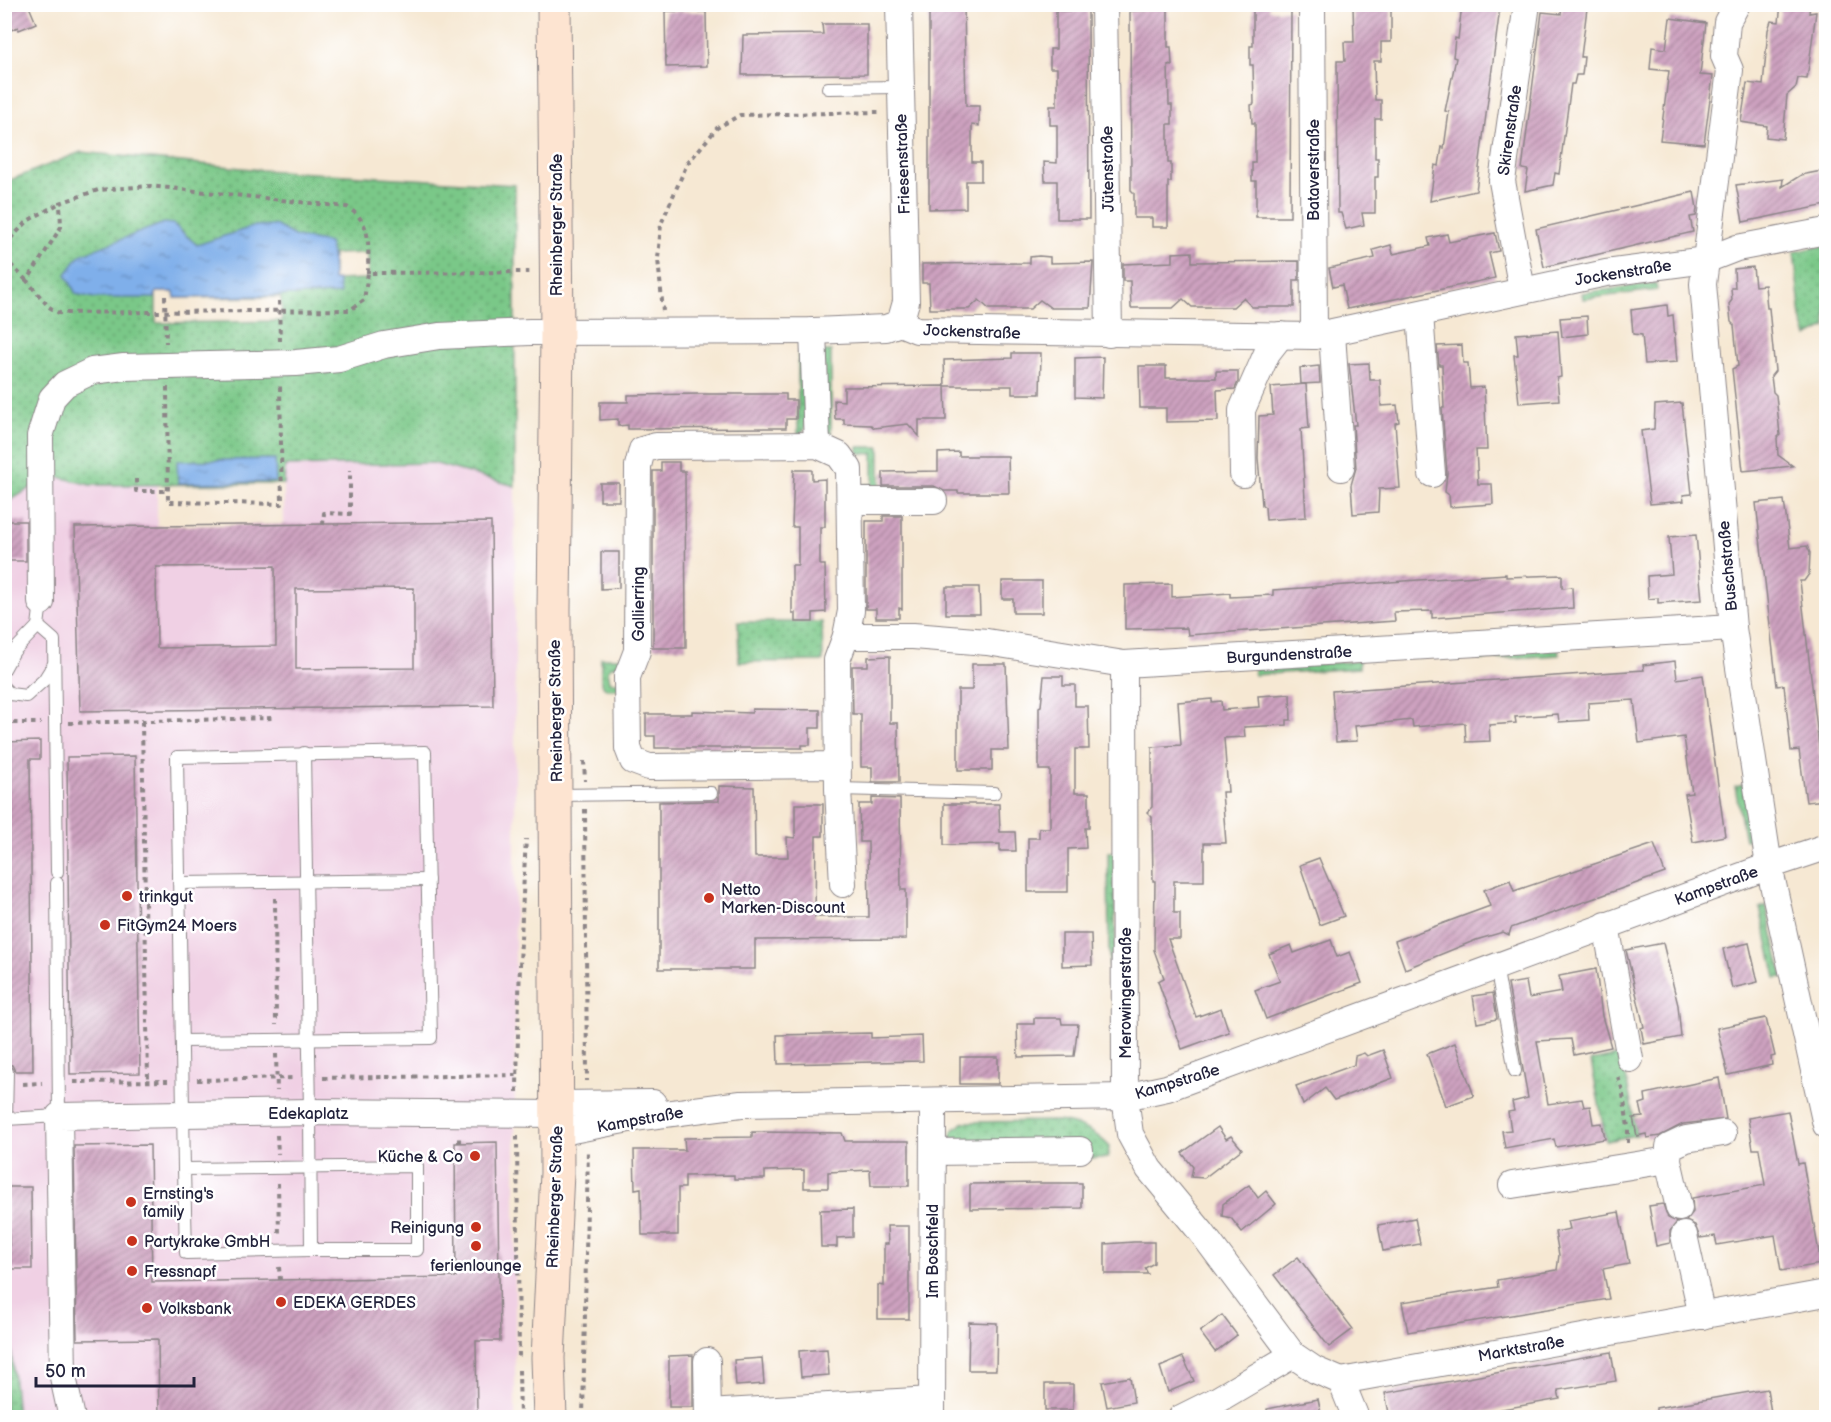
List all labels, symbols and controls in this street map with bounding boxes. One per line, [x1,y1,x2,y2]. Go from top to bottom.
street label: Skirenstraße [1495,83,1526,177]
street label: Friesenstraße [892,113,915,215]
street label: Bataverstraße [1305,118,1324,221]
street label: Jütenstraße [1098,125,1119,212]
street label: Rheinberger Straße [548,153,567,296]
street label: Jockenstraße [1574,256,1673,290]
street label: Jockenstraße [923,321,1021,344]
street label: Buschstraße [1715,519,1742,612]
street label: Gallierring [630,567,649,641]
street label: Rheinberger Straße [546,639,567,782]
street label: Burgundenstraße [1226,643,1353,668]
street label: Kampstraße [1672,862,1761,910]
place label: Netto Marken-Discount [721,881,845,918]
place label: trinkgut [139,888,193,907]
marker: trinkgut [120,889,134,903]
marker: Netto Marken-Discount [702,891,716,905]
place label: FitGym24 Moers [117,917,237,936]
marker: FitGym24 Moers [98,918,112,932]
street label: Merowingerstraße [1117,927,1136,1059]
street label: Kampstraße [1133,1060,1223,1104]
street label: Kampstraße [596,1103,685,1137]
street label: Edekaplatz [268,1105,348,1124]
street label: Rheinberger Straße [544,1125,567,1269]
place label: Küche & Co [377,1148,463,1167]
marker: Küche & Co [468,1149,482,1163]
place label: Ernsting's family [143,1185,214,1222]
marker: Ernsting's family [124,1195,138,1209]
street label: Im Boschfeld [924,1204,943,1298]
place label: Reinigung [390,1219,464,1238]
marker: Reinigung [469,1220,483,1234]
place label: Partykrake GmbH [144,1233,270,1252]
marker: Partykrake GmbH [125,1234,139,1248]
marker: ferienlounge [469,1239,483,1253]
place label: ferienlounge [431,1257,522,1276]
place label: Fressnapf [144,1263,217,1282]
marker: Fressnapf [125,1264,139,1278]
place label: EDEKA GERDES [293,1294,416,1313]
marker: EDEKA GERDES [274,1295,288,1309]
place label: Volksbank [159,1300,231,1319]
marker: Volksbank [140,1301,154,1315]
street label: Marktstraße [1477,1332,1566,1366]
scale bar [36,1350,194,1388]
text: 50 m [45,1361,86,1382]

